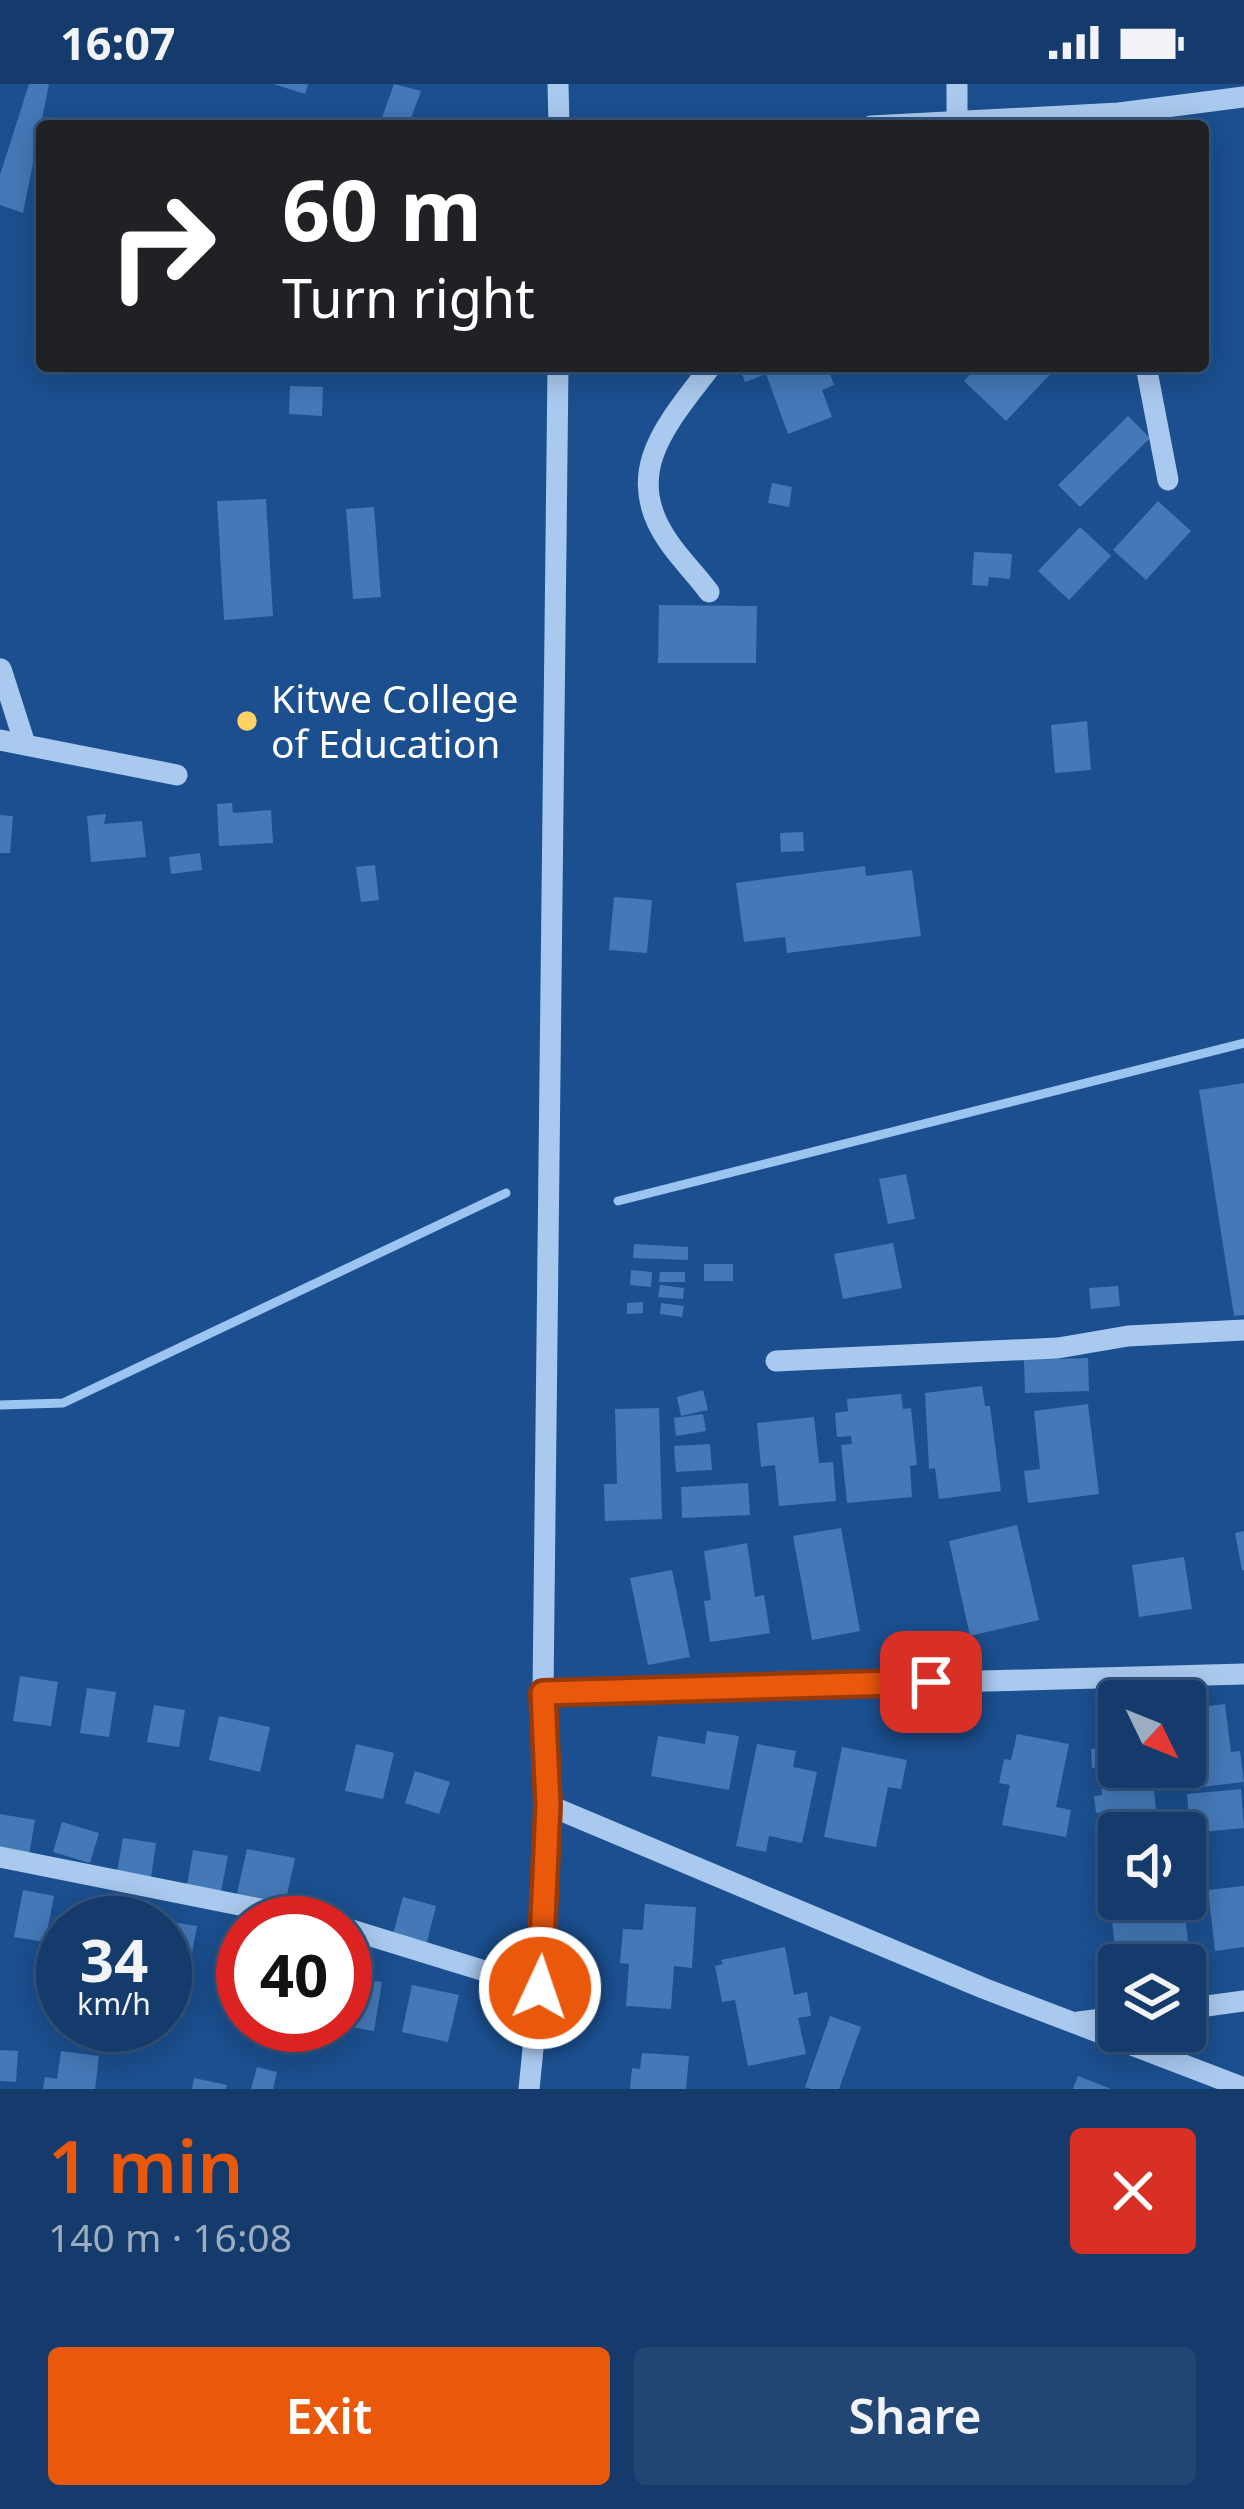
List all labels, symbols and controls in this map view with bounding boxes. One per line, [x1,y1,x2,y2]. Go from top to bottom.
text: 16:07 [60,12,176,73]
text: 60 m [282,151,482,266]
icon: right [84,168,240,324]
text: Turn right [282,260,535,334]
place label: Kitwe College of Education [271,671,518,769]
marker: Kitwe College of Education [234,708,260,734]
pin [880,1631,982,1733]
icon: arrive [898,1649,964,1715]
north arrow [1098,1680,1206,1788]
map controls [1098,1680,1206,2052]
button: sound [1098,1812,1206,1920]
speed limit sign: 40 [216,1896,372,2052]
text: 34 [80,1918,148,2000]
position arrow [477,1925,603,2051]
button: layers [1098,1944,1206,2052]
text: km/h [77,1983,151,2024]
text: 1 min [48,2116,243,2214]
button: close [1070,2128,1196,2254]
text: 140 m · 16:08 [48,2210,292,2263]
button: Exit [48,2347,610,2485]
button: Share [634,2347,1196,2485]

